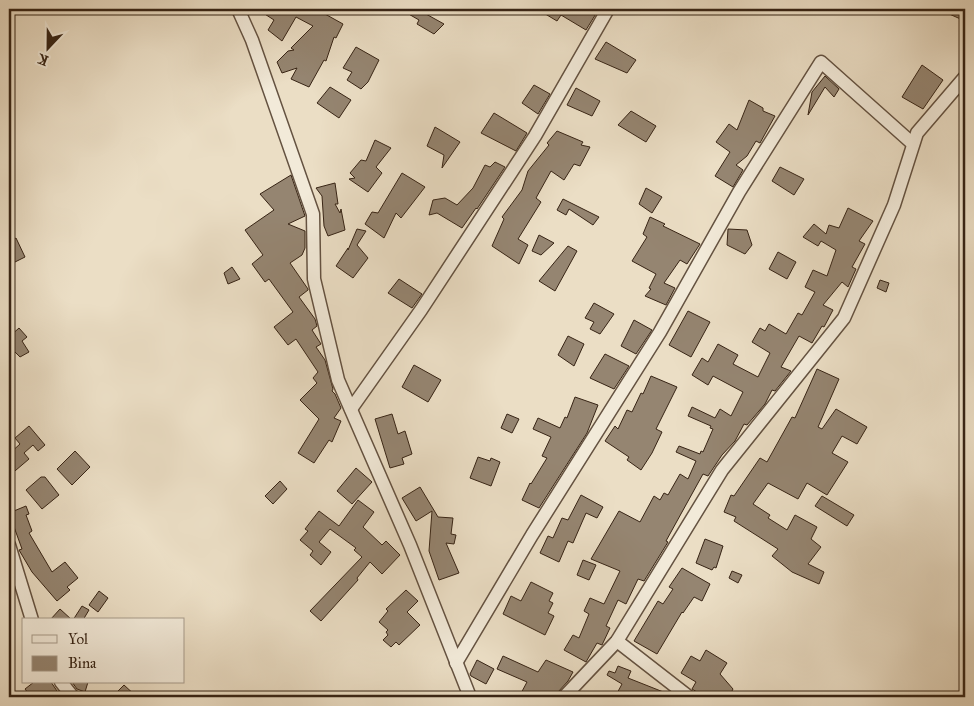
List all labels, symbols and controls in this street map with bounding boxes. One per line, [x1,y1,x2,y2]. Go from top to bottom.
north arrow [22,22,72,72]
text: K [35,49,51,69]
legend [22,618,185,684]
text: Yol [68,630,89,648]
text: Bina [68,654,97,672]

